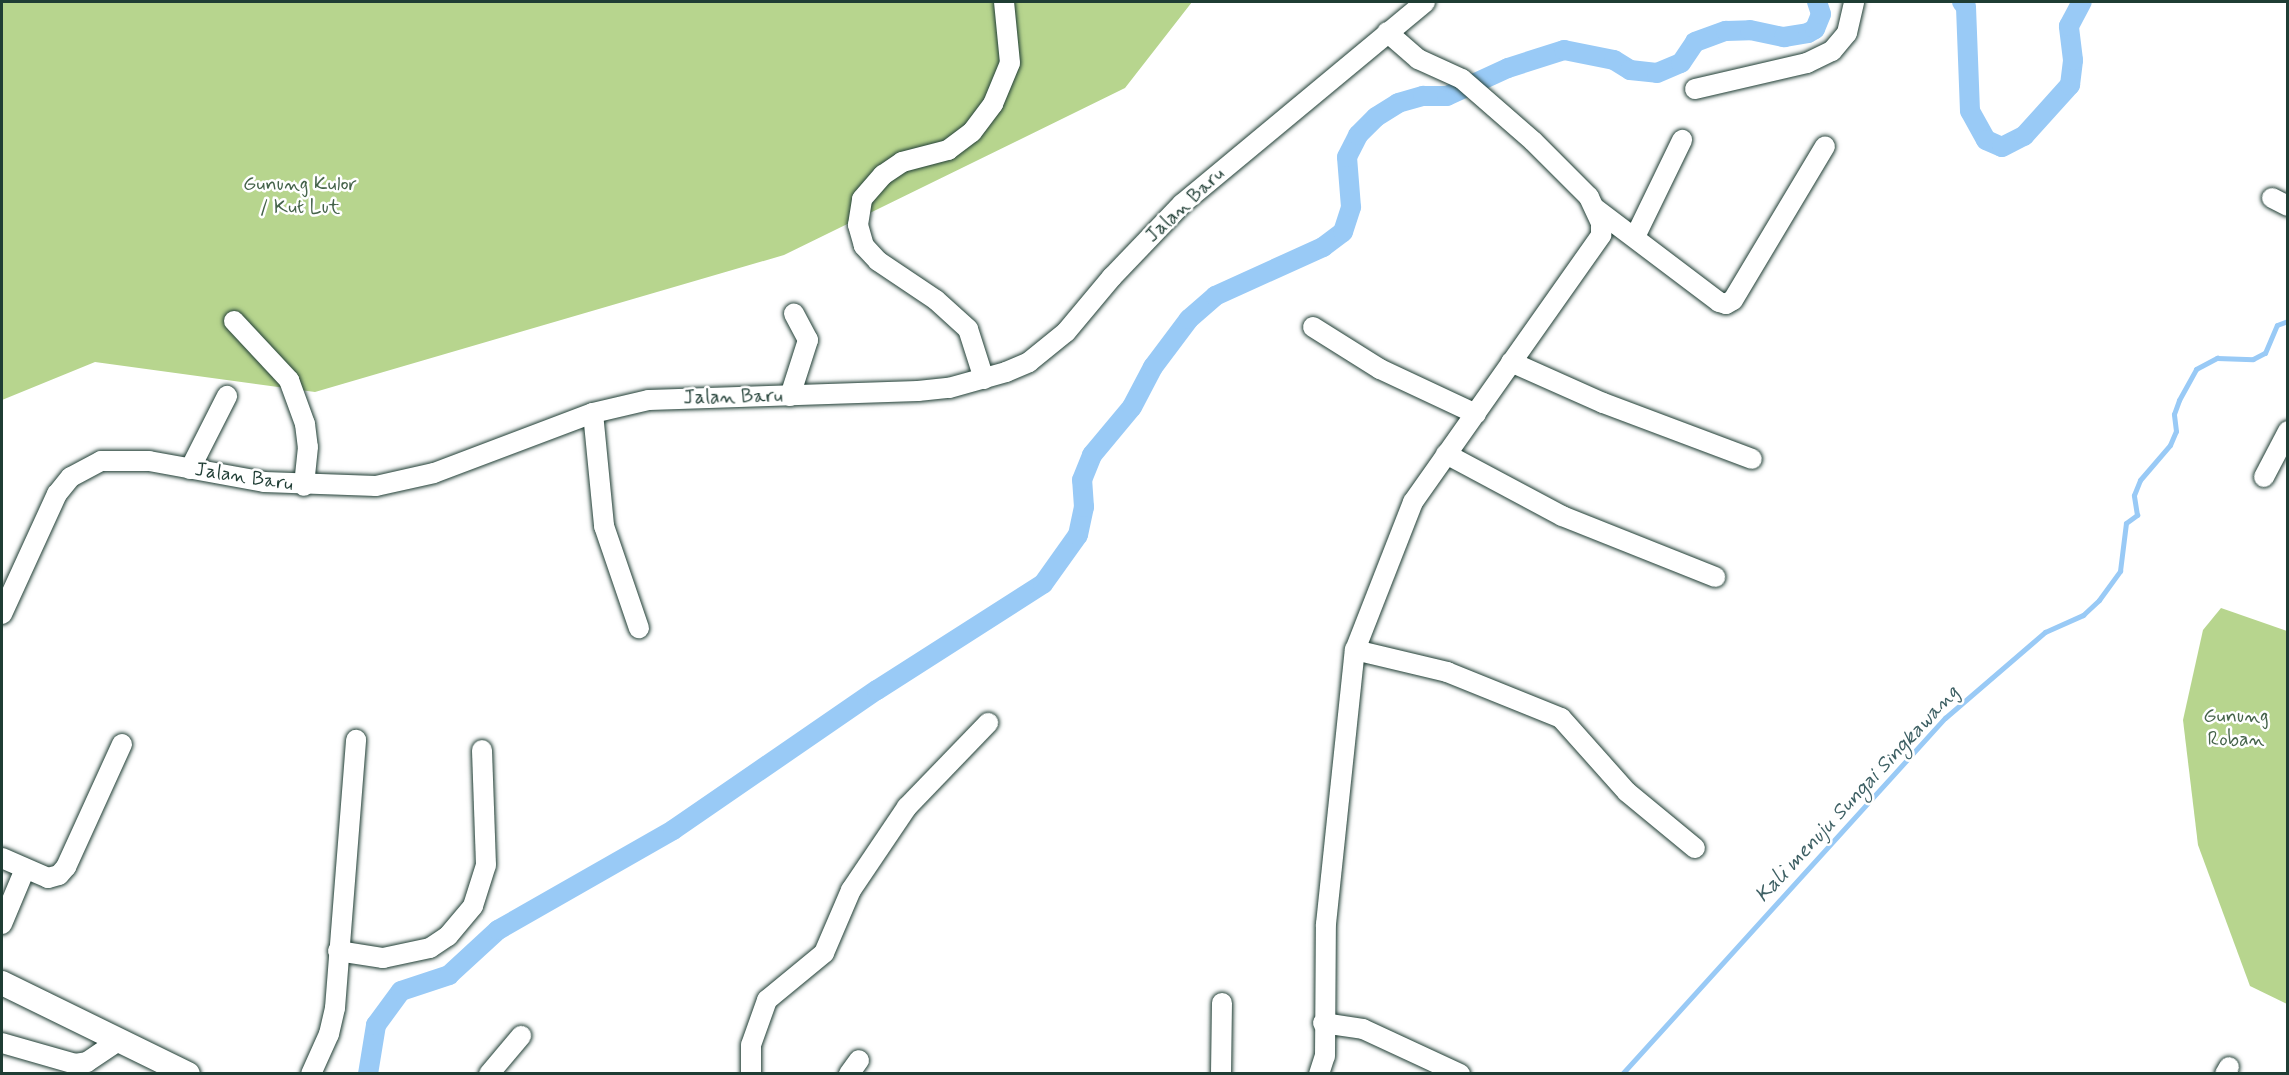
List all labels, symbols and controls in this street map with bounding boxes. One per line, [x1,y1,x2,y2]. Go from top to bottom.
street label: Jalan Baru [1142,164,1228,246]
park label: Gunung Kulor / Kut Lut [242,172,358,219]
street label: Jalan Baru [685,384,781,410]
street label: Jalan Baru [195,458,293,496]
water label: Kali menuju Sungai Singkawang [1750,680,1964,908]
park label: Gunung Roban [2203,705,2269,752]

